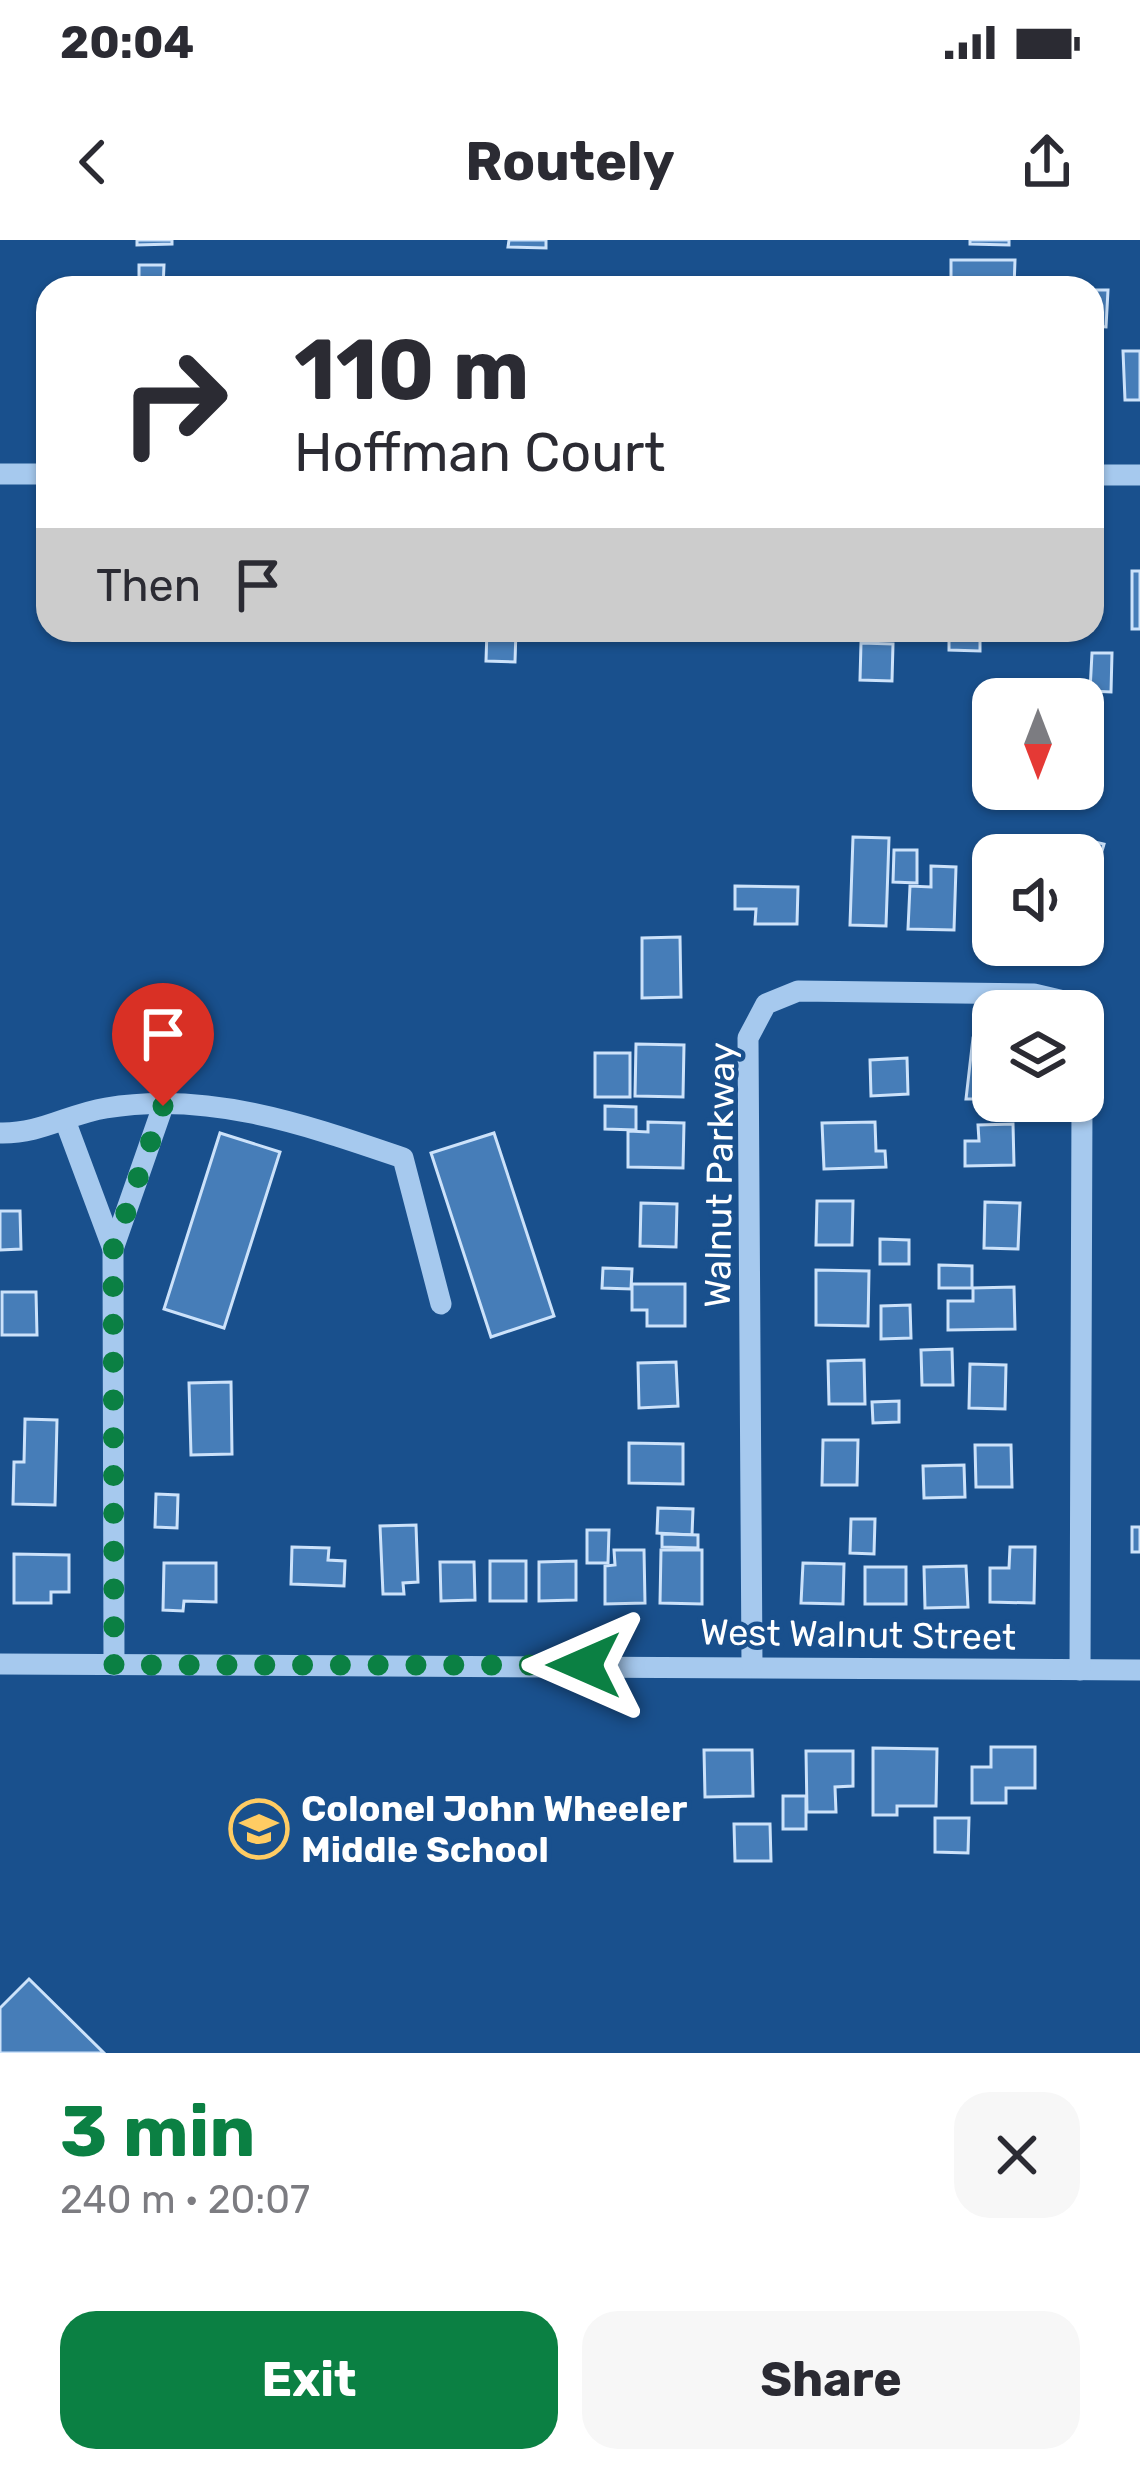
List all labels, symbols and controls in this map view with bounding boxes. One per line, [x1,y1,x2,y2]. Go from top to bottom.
text: 20:04 [60,16,194,69]
icon: back [60,129,126,195]
icon: share [1014,129,1080,195]
text: Routely [465,130,675,194]
text: 110 m [294,320,529,420]
icon: right [96,324,252,480]
text: Hoffman Court [294,421,665,485]
icon: arrive [225,552,291,618]
text: Then [96,559,201,612]
north arrow [972,678,1104,810]
map controls [972,678,1104,1122]
button: sound [972,834,1104,966]
pin [112,983,214,1106]
button: layers [972,990,1104,1122]
icon: arrive [130,1001,196,1067]
street label: Walnut Parkway [696,1042,743,1308]
position arrow [521,1602,647,1728]
street label: West Walnut Street [700,1610,1016,1659]
place label: Colonel John Wheeler Middle School [301,1787,687,1871]
school or university icon: Colonel John Wheeler Middle School [228,1798,290,1860]
text: 3 min [60,2089,256,2174]
button: close [954,2092,1080,2218]
text: 240 m · 20:07 [60,2177,310,2223]
button: Exit [60,2311,558,2449]
button: Share [582,2311,1080,2449]

